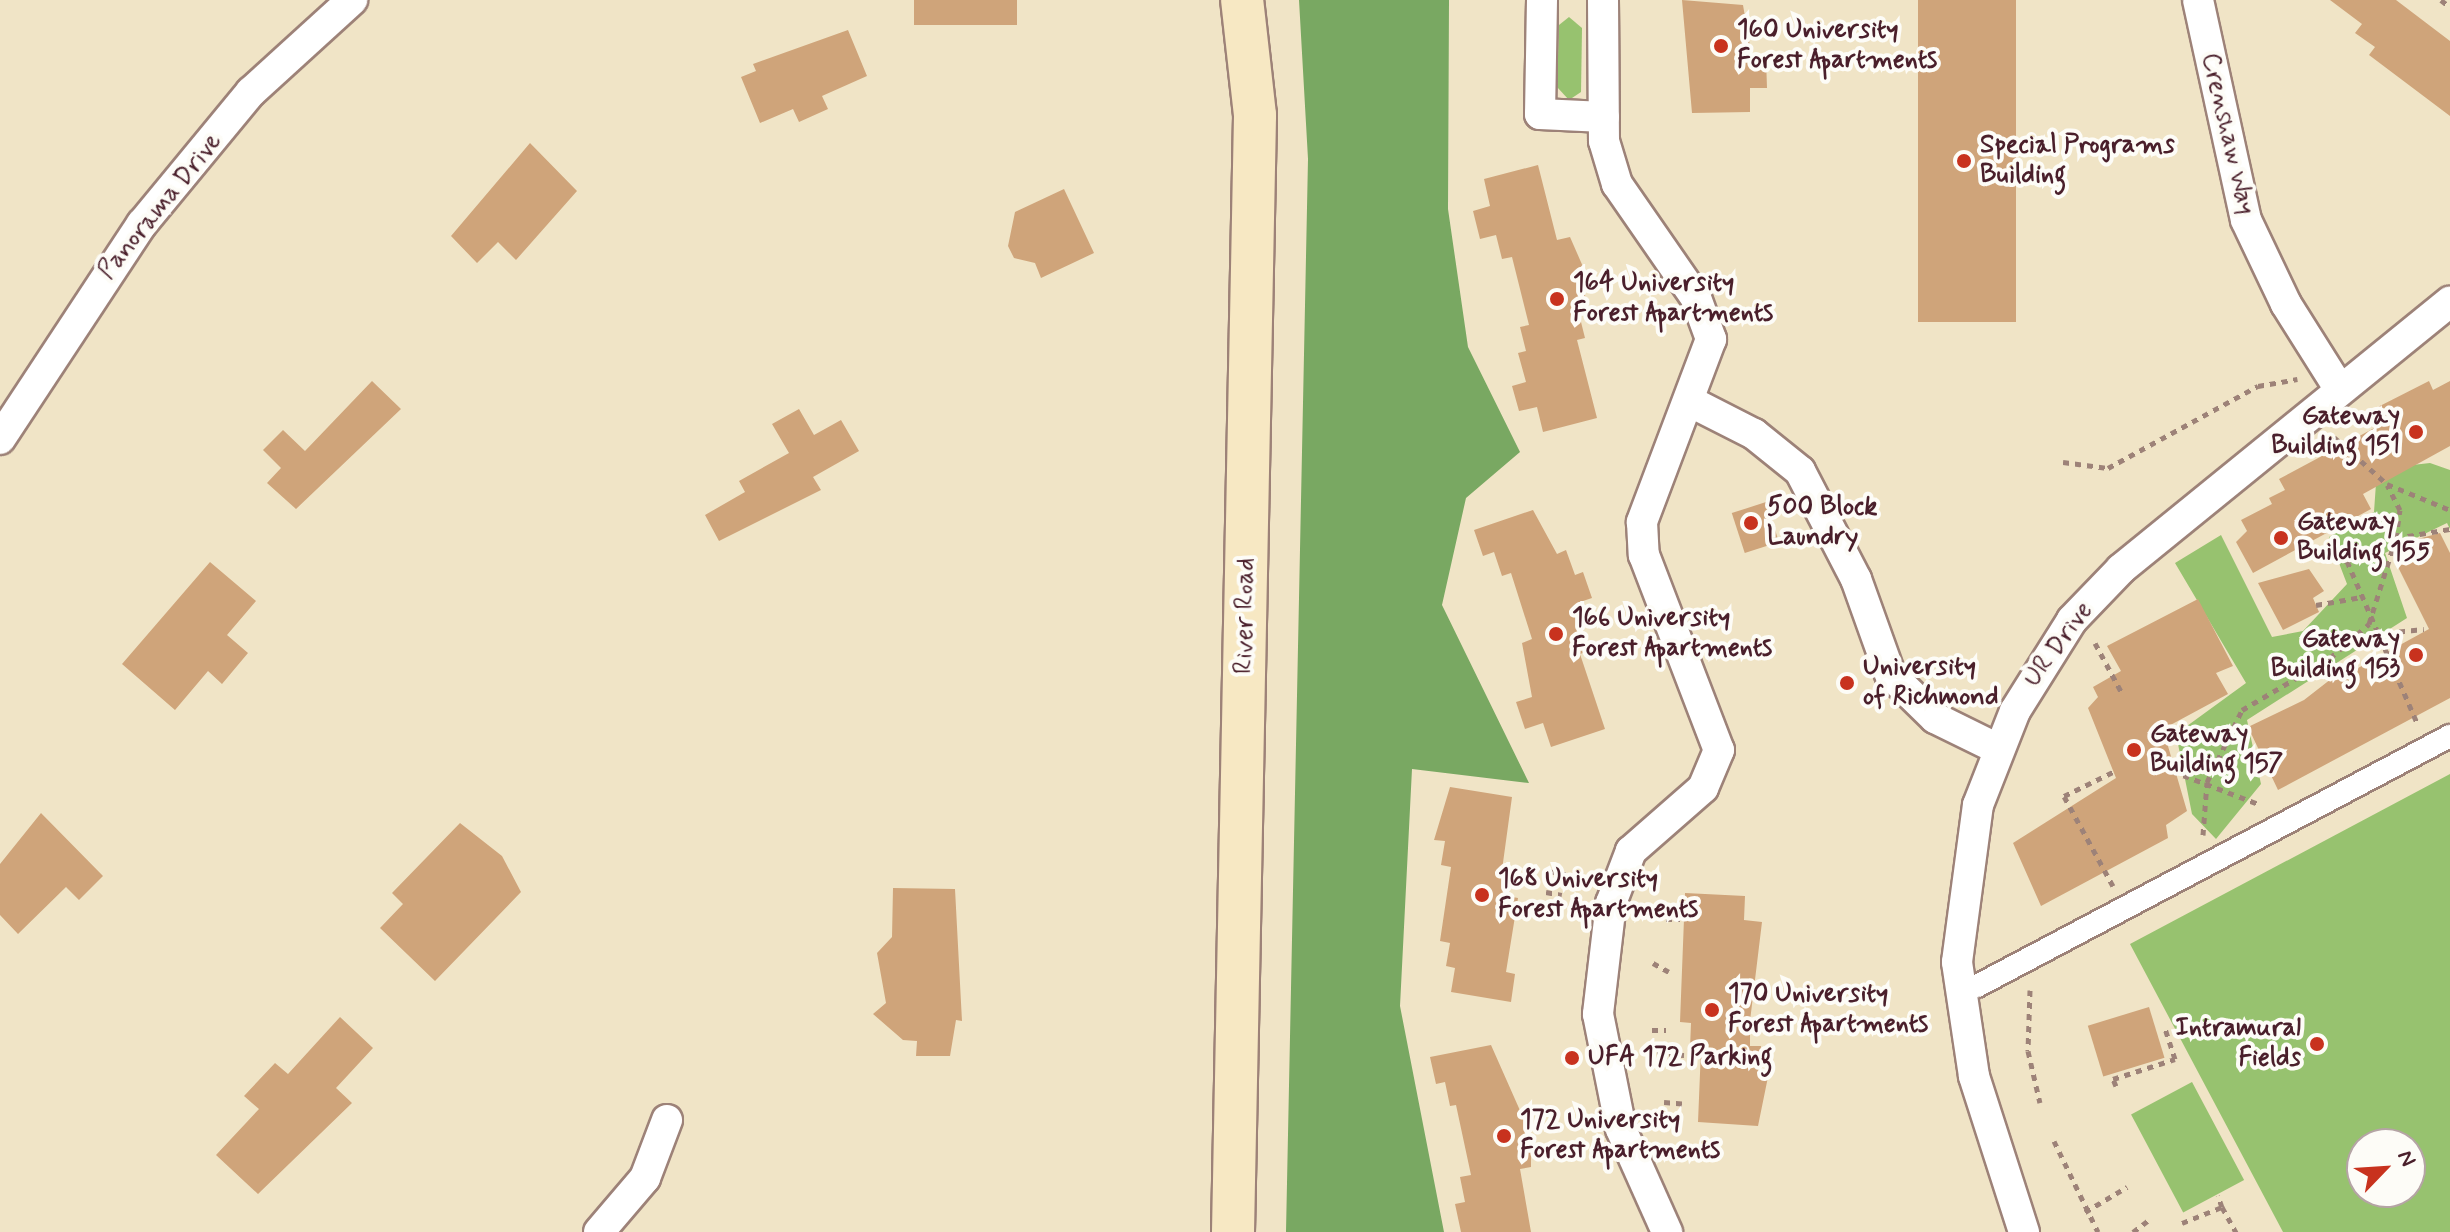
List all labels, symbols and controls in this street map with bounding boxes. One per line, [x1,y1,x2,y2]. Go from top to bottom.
place label: 160 University Forest Apartments [1737,15,1937,76]
marker: 160 University Forest Apartments [1712,37,1730,55]
street label: Crenshaw Way [2193,47,2261,221]
street label: Panorama Drive [93,128,229,286]
place label: Special Programs Building [1980,130,2175,192]
marker: Special Programs Building [1955,152,1973,170]
place label: 164 University Forest Apartments [1573,268,1773,330]
marker: 164 University Forest Apartments [1548,290,1566,308]
place label: Gateway Building 151 [2271,401,2400,462]
marker: Gateway Building 151 [2407,423,2425,441]
place label: 500 Block Laundry [1767,492,1877,554]
place label: Gateway Building 155 [2297,507,2430,568]
marker: 500 Block Laundry [1742,514,1760,532]
marker: Gateway Building 155 [2272,529,2290,547]
street label: River Road [1229,557,1263,675]
street label: UR Drive [2018,597,2100,693]
place label: 166 University Forest Apartments [1572,603,1772,664]
place label: Gateway Building 153 [2271,624,2400,686]
marker: 166 University Forest Apartments [1547,625,1565,643]
marker: Gateway Building 153 [2407,646,2425,664]
place label: University of Richmond [1863,652,1999,714]
marker: University of Richmond [1838,674,1856,692]
place label: Gateway Building 157 [2150,719,2283,780]
marker: Gateway Building 157 [2125,741,2143,759]
place label: 168 University Forest Apartments [1498,864,1698,926]
marker: 168 University Forest Apartments [1473,886,1491,904]
place label: 170 University Forest Apartments [1728,979,1928,1040]
marker: 170 University Forest Apartments [1703,1001,1721,1019]
place label: Intramural Fields [2175,1013,2301,1074]
marker: Intramural Fields [2308,1035,2326,1053]
place label: UFA 172 Parking [1588,1042,1772,1074]
marker: UFA 172 Parking [1563,1049,1581,1067]
place label: 172 University Forest Apartments [1520,1105,1720,1166]
marker: 172 University Forest Apartments [1495,1127,1513,1145]
north arrow [2346,1128,2426,1208]
text: N [2390,1146,2422,1171]

